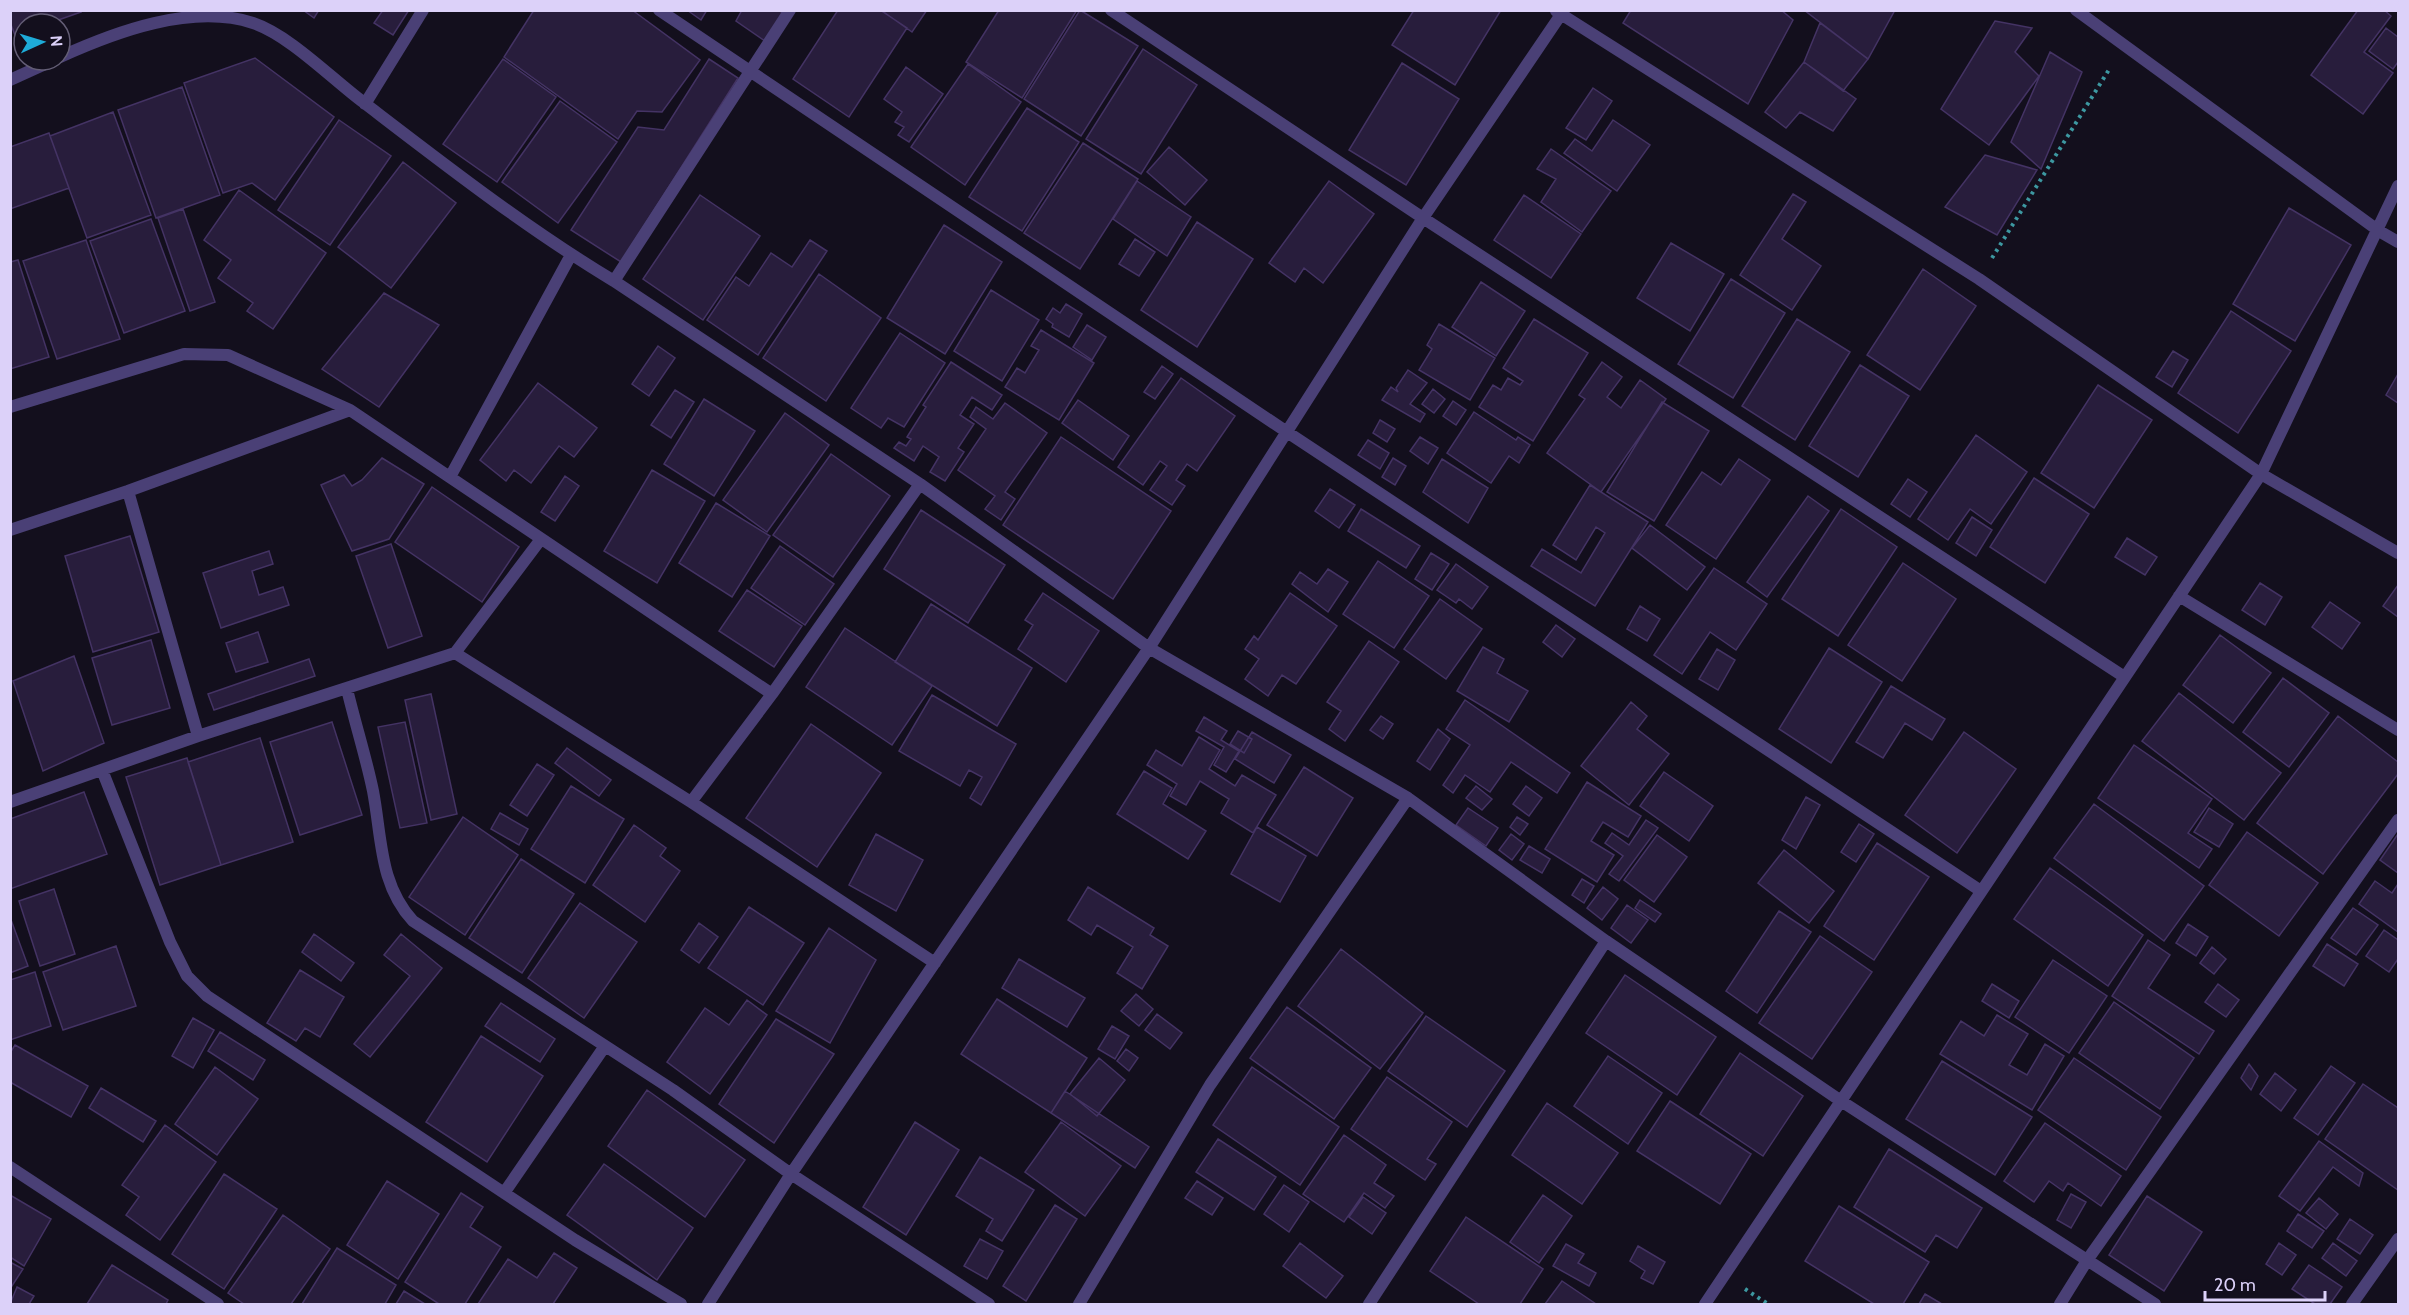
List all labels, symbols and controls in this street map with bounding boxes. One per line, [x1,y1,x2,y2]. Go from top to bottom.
north arrow [12,12,72,72]
text: N [47,35,66,47]
scale bar [2205,1264,2325,1302]
text: 20 m [2214,1274,2256,1296]

